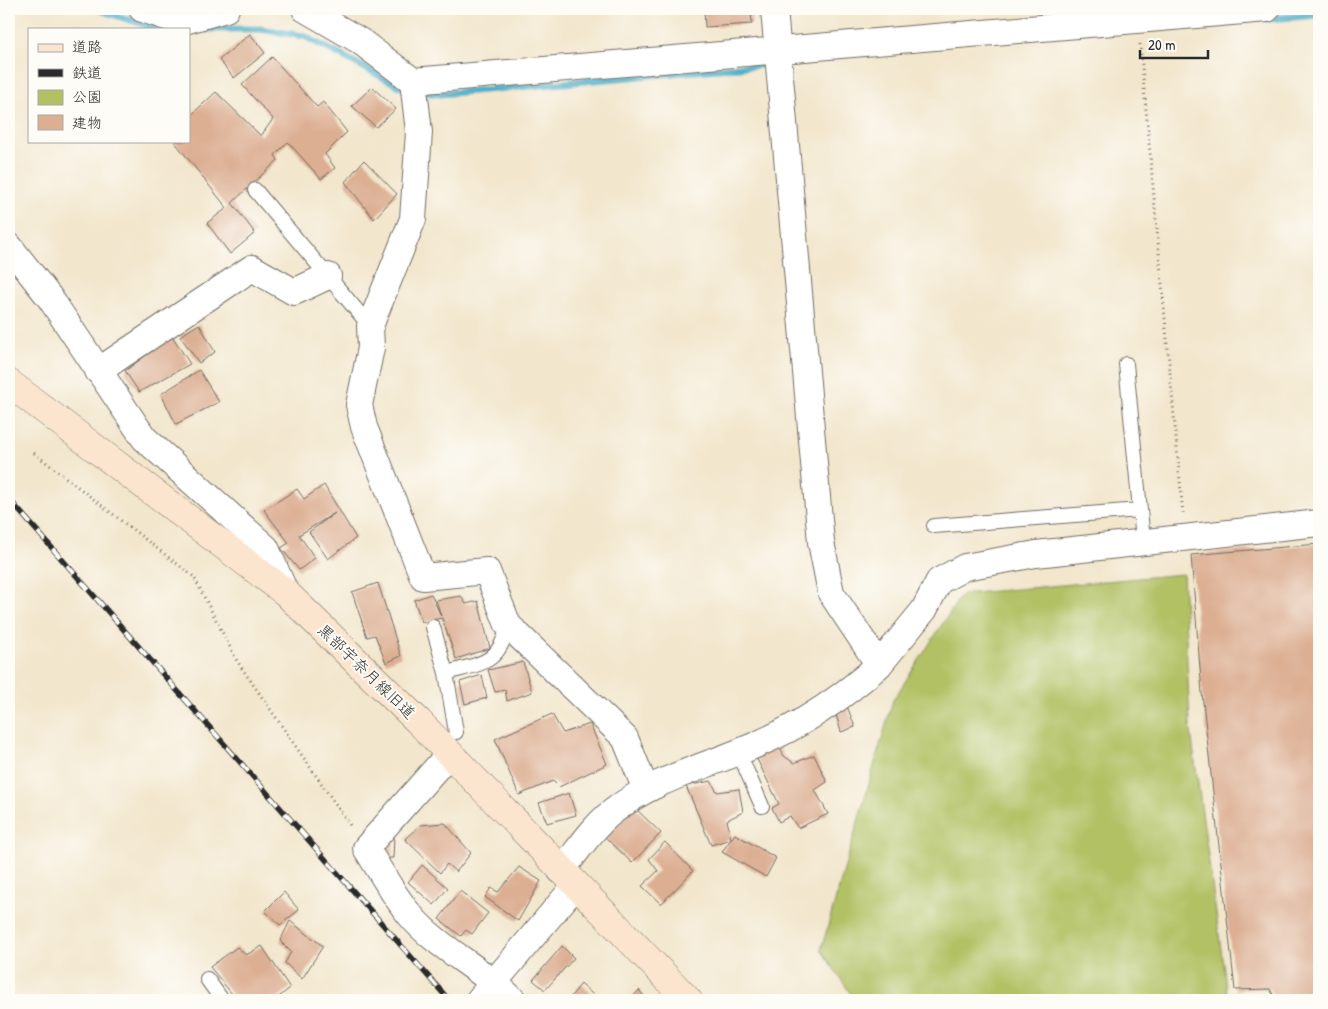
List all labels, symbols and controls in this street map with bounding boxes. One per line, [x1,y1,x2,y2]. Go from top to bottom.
legend [28,28,190,142]
scale bar [1140,28,1208,60]
text: 20 m [1148,34,1175,55]
text: 道路 [72,36,102,57]
text: 鉄道 [72,62,102,83]
text: 公園 [72,86,102,107]
text: 建物 [72,112,102,133]
street label: 黒部宇奈月線旧道 [313,619,421,723]

